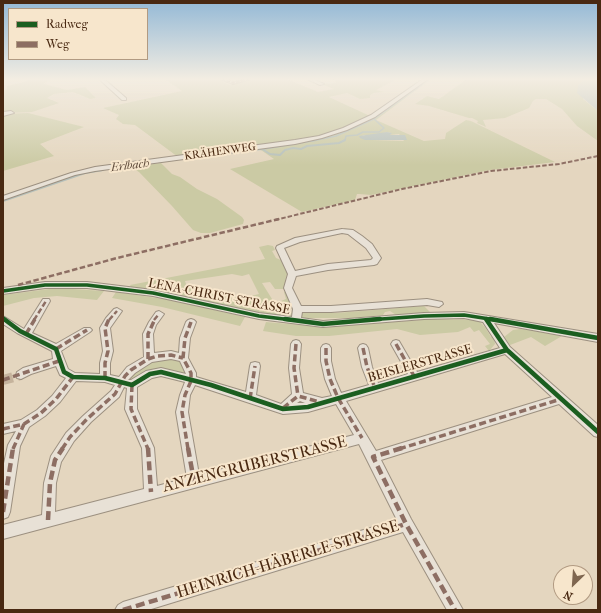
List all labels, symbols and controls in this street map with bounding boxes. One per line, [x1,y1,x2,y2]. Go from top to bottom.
legend [8,8,148,60]
text: Radweg [46,17,88,31]
text: Weg [46,37,69,51]
street label: KRÄHENWEG [183,140,257,164]
water label: Erlbach [110,156,150,176]
street label: LENA-CHRIST-STRASSE [147,276,291,318]
street label: BEISLERSTRASSE [366,342,474,386]
street label: ANZENGRUBERSTRASSE [161,433,349,497]
street label: HEINRICH-HÄBERLE-STRASSE [174,517,402,603]
north arrow [553,565,593,605]
text: N [562,588,575,603]

